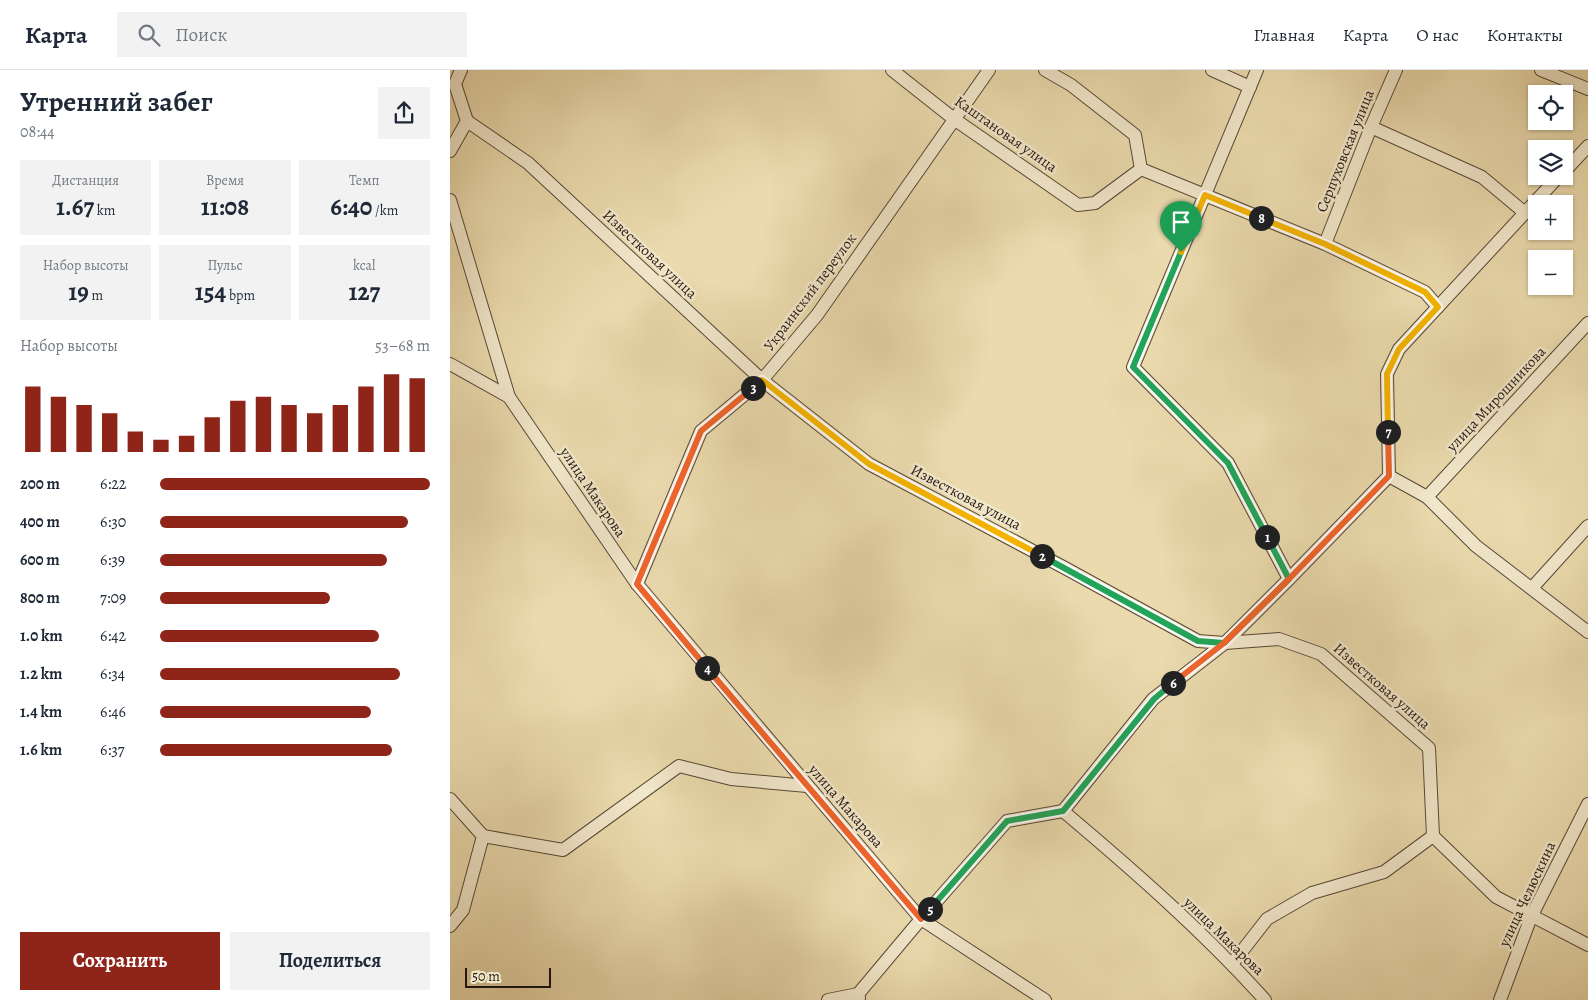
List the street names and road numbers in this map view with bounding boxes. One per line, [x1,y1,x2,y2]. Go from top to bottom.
street label: Серпуховская улица [1311,87,1379,215]
street label: Каштановая улица [951,91,1061,177]
street label: Известковая улица [598,205,702,303]
street label: Украинский переулок [759,229,861,355]
street label: улица Мирошникова [1441,342,1550,457]
street label: улица Макарова [555,442,631,541]
street label: Известковая улица [907,459,1025,535]
street label: Известковая улица [1329,638,1435,734]
street label: улица Макарова [803,759,888,852]
street label: улица Челюскина [1493,838,1560,951]
street label: улица Макарова [1179,892,1269,980]

